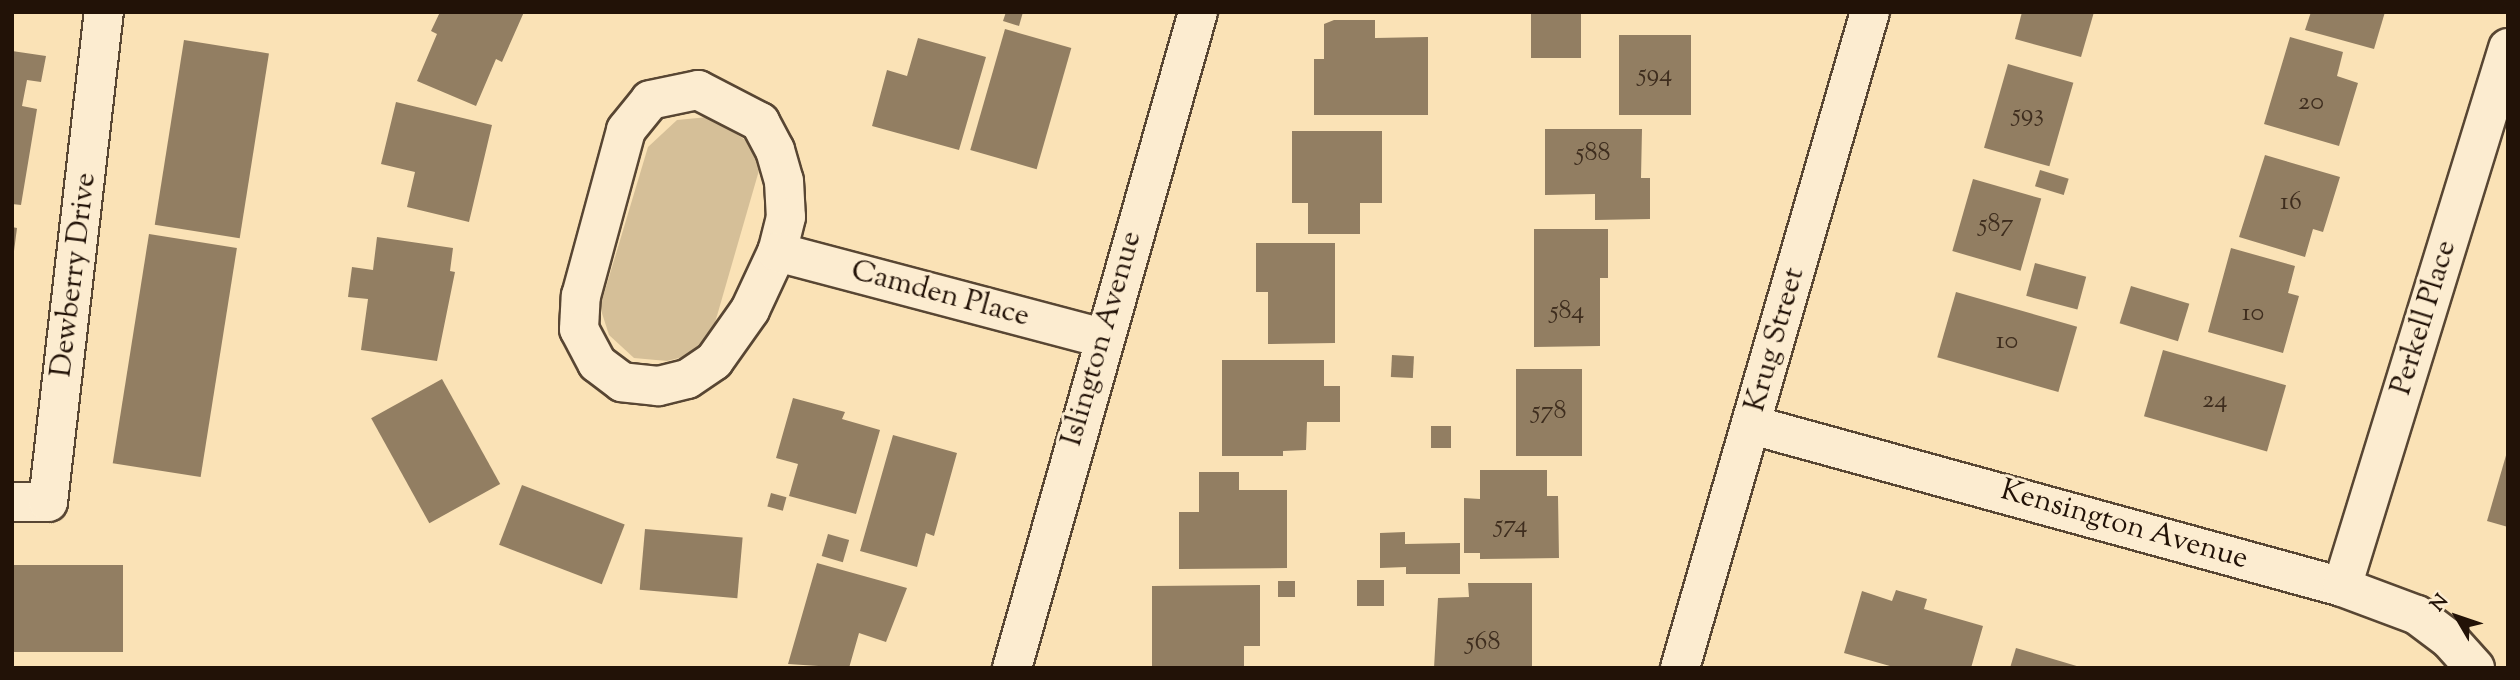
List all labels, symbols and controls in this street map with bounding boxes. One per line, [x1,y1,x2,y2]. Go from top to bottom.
house number: 594 [1638,59,1672,91]
house number: 20 [2298,87,2324,119]
house number: 593 [2012,99,2044,131]
house number: 588 [1576,138,1610,170]
street label: Dewberry Drive [45,171,105,379]
house number: 16 [2280,187,2302,219]
house number: 587 [1979,209,2013,241]
street label: Islington Avenue [1055,228,1151,450]
street label: Perkell Place [2384,236,2466,400]
street label: Camden Place [847,254,1033,336]
street label: Krug Street [1738,264,1814,416]
house number: 584 [1550,296,1584,328]
house number: 10 [2242,298,2264,330]
house number: 10 [1996,326,2018,358]
house number: 24 [2202,385,2228,417]
house number: 578 [1532,396,1566,428]
street label: Kensington Avenue [1996,473,2252,579]
house number: 574 [1494,510,1528,542]
north arrow [2422,582,2492,652]
text: N [2425,589,2456,618]
house number: 568 [1466,627,1500,659]

